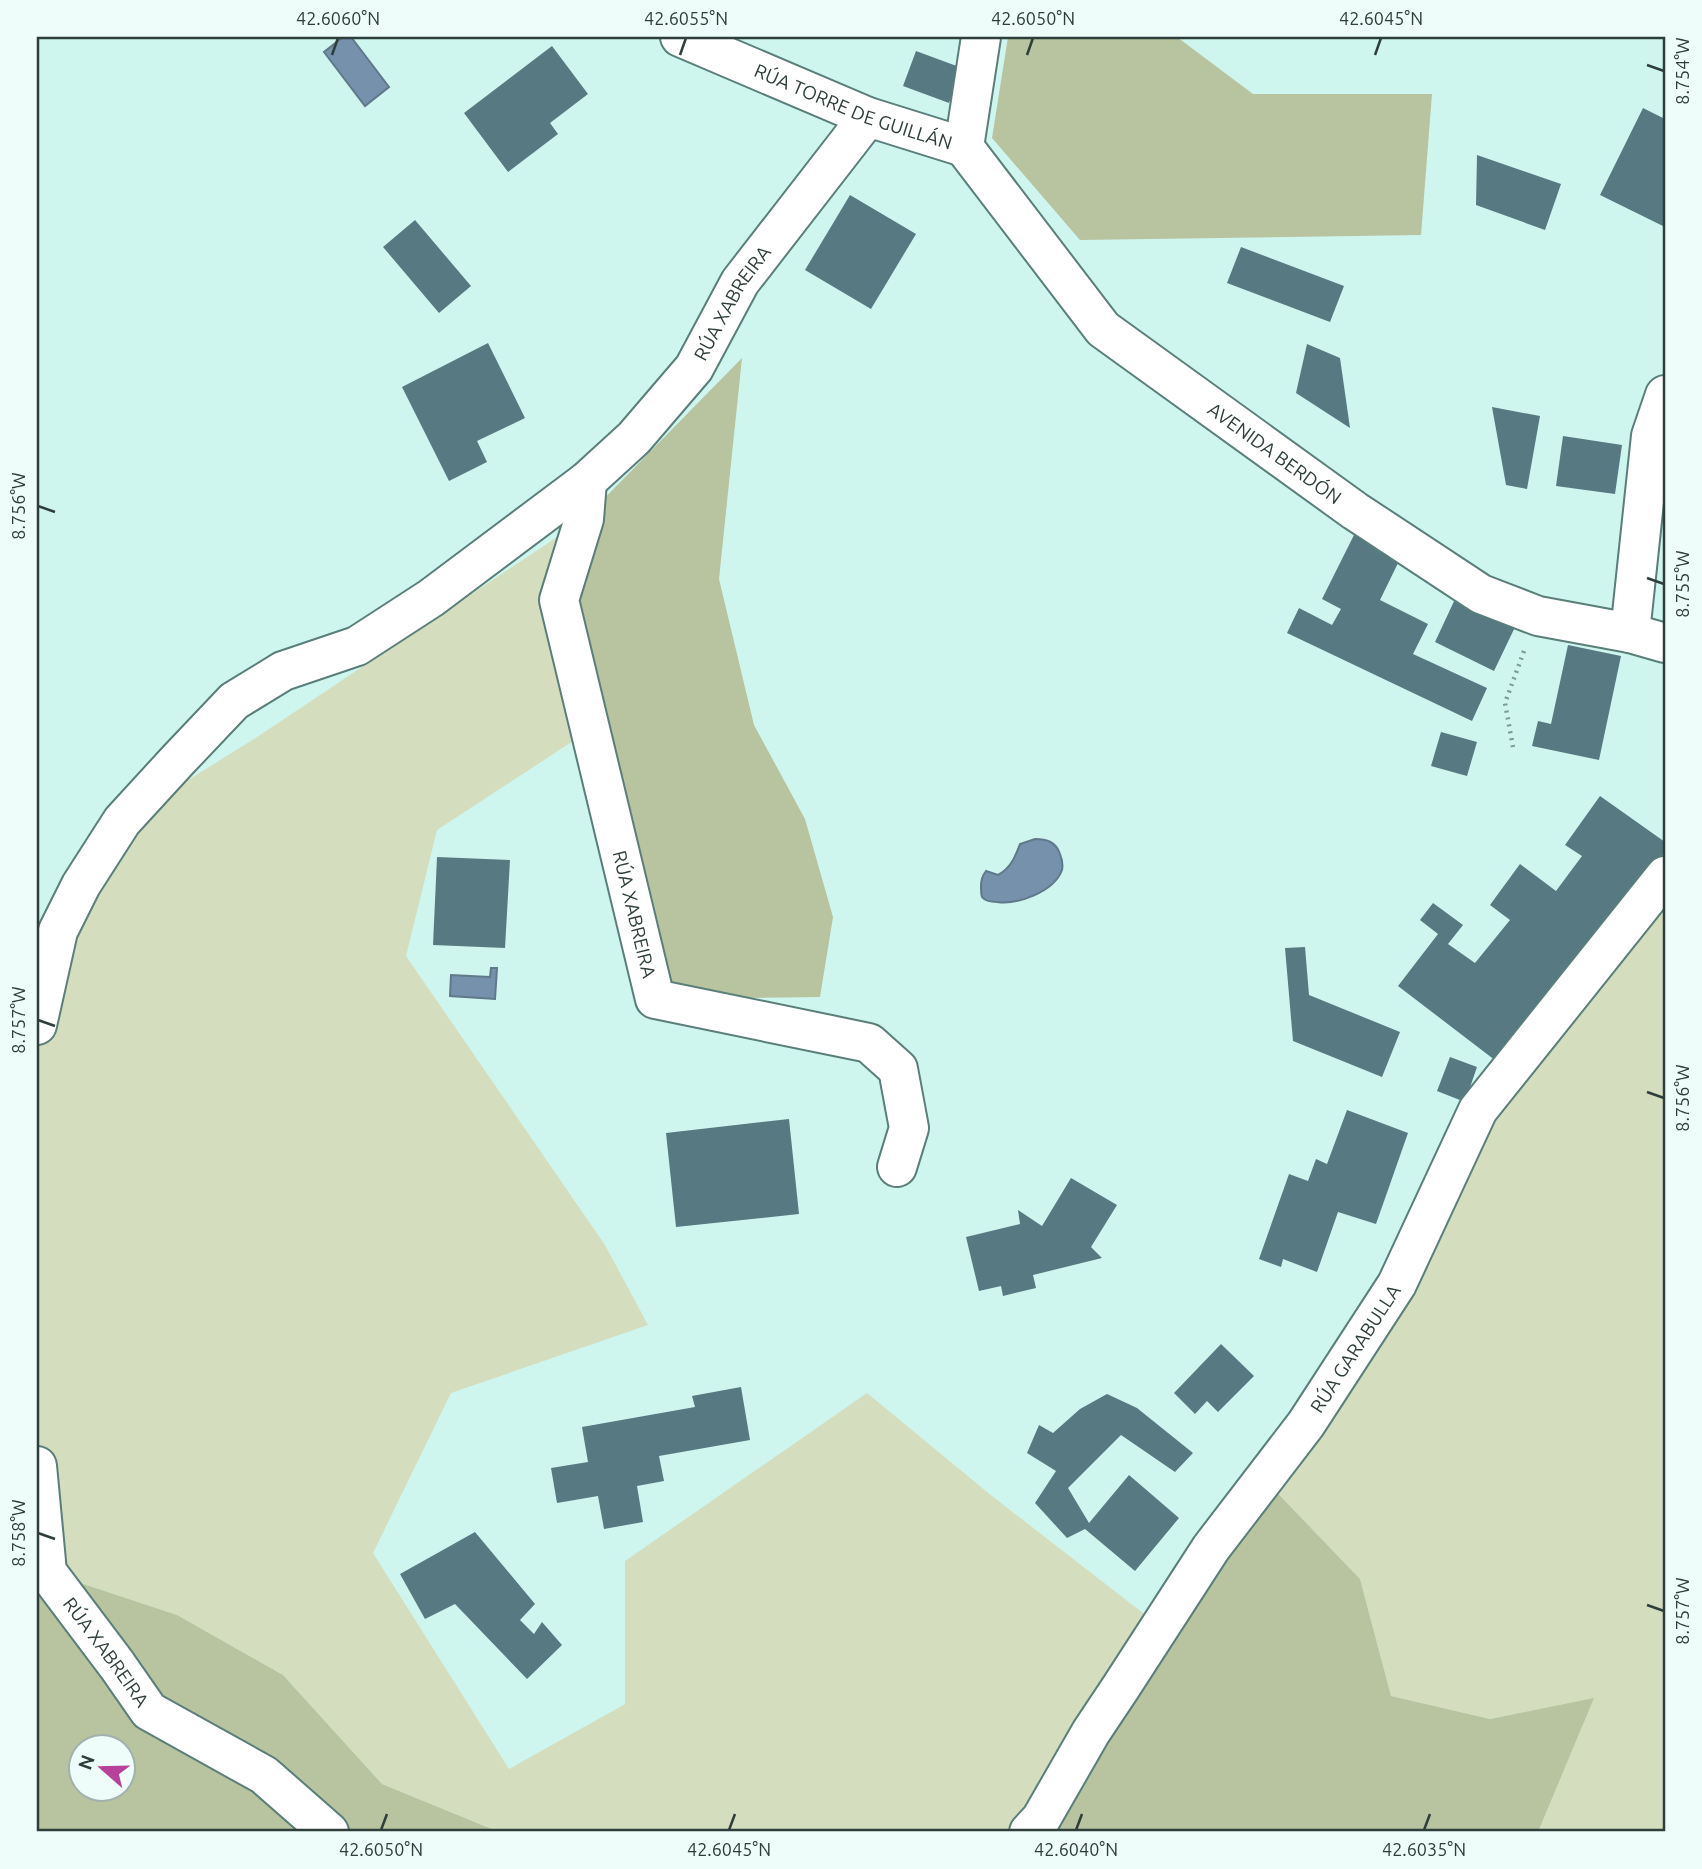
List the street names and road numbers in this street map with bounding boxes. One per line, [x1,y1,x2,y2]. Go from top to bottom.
street label: RÚA TORRE DE GUILLÁN [751,59,955,154]
street label: RÚA XABREIRA [689,241,775,364]
street label: AVENIDA BERDÓN [1204,398,1346,509]
street label: RÚA XABREIRA [609,848,661,981]
street label: RÚA GARABULLA [1305,1280,1405,1417]
street label: RÚA XABREIRA [59,1593,154,1711]

